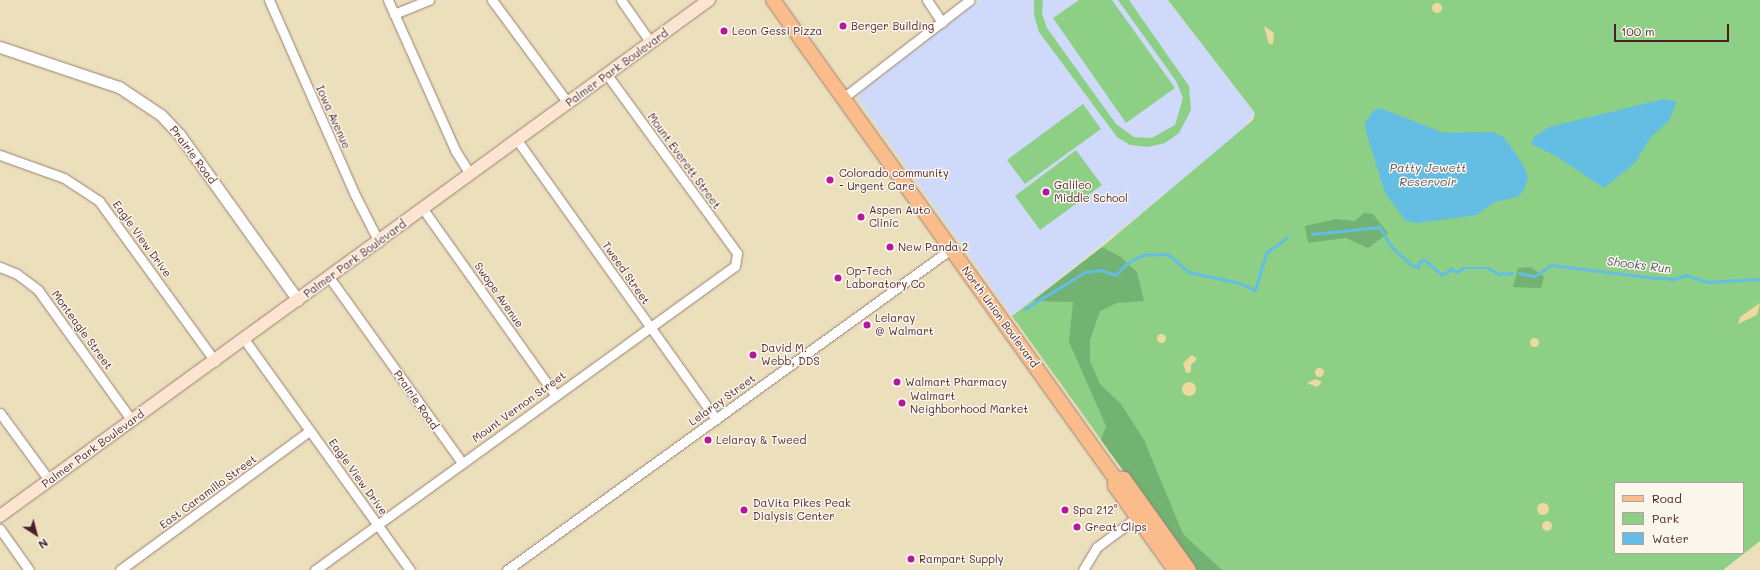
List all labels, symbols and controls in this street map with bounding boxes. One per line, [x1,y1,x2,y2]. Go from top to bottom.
scale bar [1616,16,1731,42]
place label: Berger Building [851,19,934,33]
marker: Berger Building [838,21,848,31]
text: 100 m [1621,23,1655,39]
place label: Leon Gessi Pizza [732,24,822,38]
street label: Palmer Park Boulevard [563,26,671,110]
marker: Leon Gessi Pizza [719,26,729,36]
street label: Iowa Avenue [313,83,353,151]
street label: Mount Everett Street [645,111,723,211]
street label: Prairie Road [167,123,219,187]
water label: Patty Jewett Reservoir [1390,161,1466,189]
place label: Colorado community - Urgent Care [839,167,949,193]
marker: Colorado community - Urgent Care [824,174,836,186]
place label: Galileo Middle School [1054,179,1128,205]
marker: Galileo Middle School [1041,187,1051,197]
street label: Eagle View Drive [110,198,174,280]
place label: Aspen Auto Clinic [869,204,930,230]
marker: Aspen Auto Clinic [856,212,866,222]
street label: Palmer Park Boulevard [301,217,409,301]
street label: Tweed Street [599,239,653,307]
place label: New Panda 2 [898,240,968,254]
marker: New Panda 2 [885,242,895,252]
water label: Shooks Run [1606,254,1672,276]
street label: Swope Avenue [472,260,526,330]
street label: North Union Boulevard [959,264,1041,370]
place label: Op-Tech Laboratory Co [846,265,925,291]
marker: Op-Tech Laboratory Co [833,273,843,283]
street label: Monteagle Street [49,288,115,372]
place label: Lelaray @ Walmart [875,312,934,338]
marker: Lelaray @ Walmart [862,320,872,330]
place label: David M. Webb, DDS [761,342,820,368]
marker: David M. Webb, DDS [748,350,758,360]
street label: Prairie Road [391,368,441,432]
street label: Mount Vernon Street [470,369,568,445]
street label: Lelaray Street [686,371,758,429]
place label: Walmart Pharmacy [905,375,1007,389]
marker: Walmart Pharmacy [892,377,902,387]
place label: Walmart Neighborhood Market [910,390,1028,416]
marker: Walmart Neighborhood Market [897,398,907,408]
street label: Palmer Park Boulevard [39,407,147,491]
place label: Lelaray & Tweed [716,433,807,447]
marker: Lelaray & Tweed [703,435,713,445]
street label: Eagle View Drive [326,436,390,518]
street label: East Caramillo Street [157,452,259,532]
legend [1614,482,1744,554]
text: Road [1652,490,1682,506]
place label: DaVita Pikes Peak Dialysis Center [753,497,851,523]
place label: Spa 212° [1073,503,1118,517]
marker: DaVita Pikes Peak Dialysis Center [738,504,750,516]
marker: Spa 212° [1060,505,1070,515]
text: Park [1652,510,1679,526]
north arrow [16,514,56,554]
place label: Great Clips [1085,520,1147,534]
marker: Great Clips [1072,522,1082,532]
text: Water [1652,530,1689,546]
text: N [36,536,51,553]
place label: Rampart Supply [919,552,1003,566]
marker: Rampart Supply [906,554,916,564]

